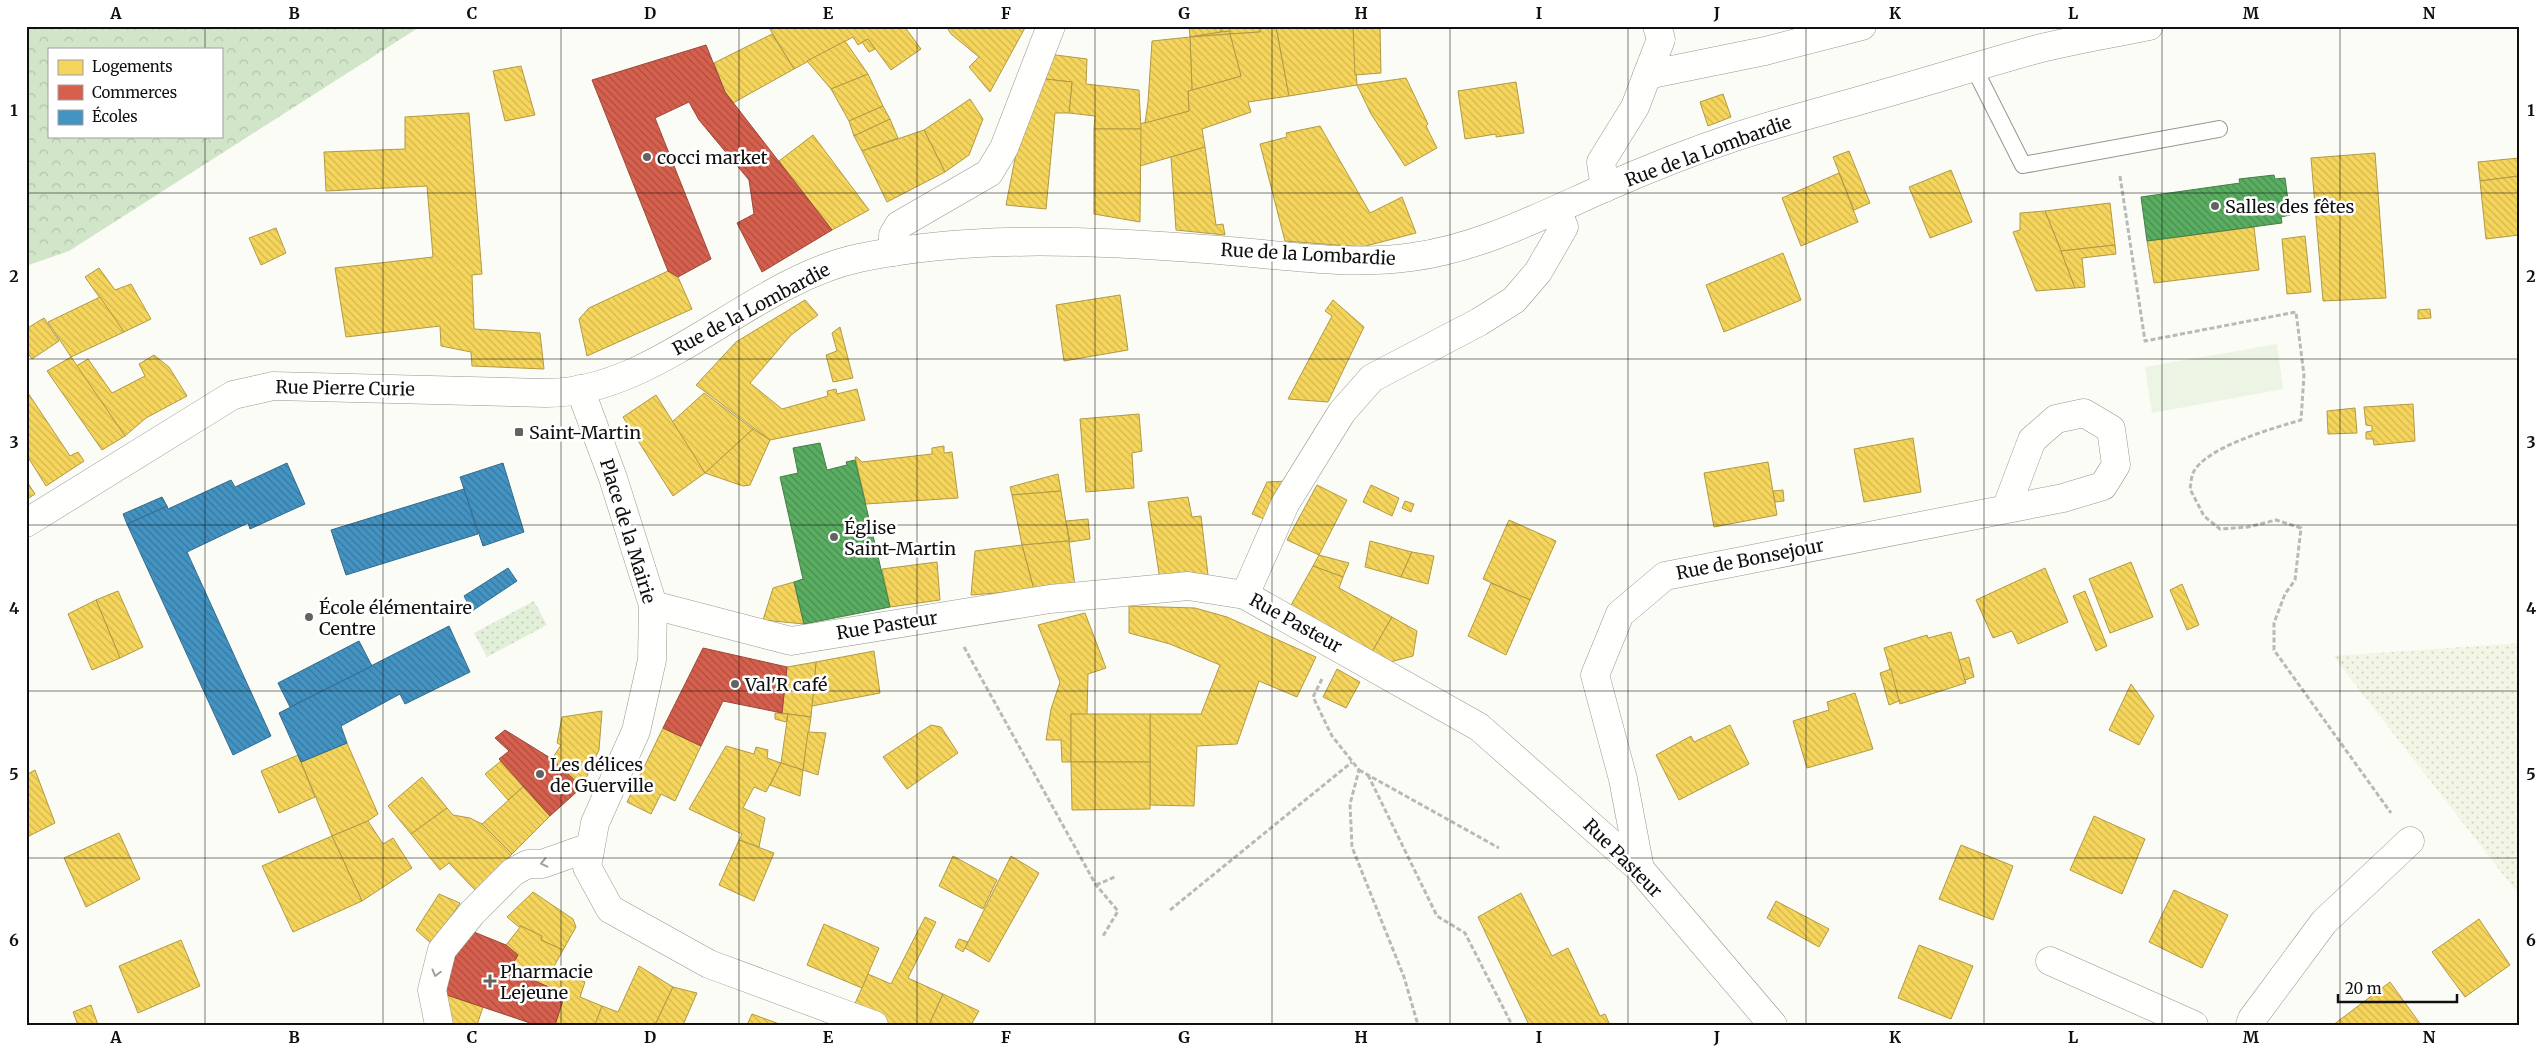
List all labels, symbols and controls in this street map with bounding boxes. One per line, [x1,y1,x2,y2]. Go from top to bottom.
text: A [109,3,122,23]
text: B [288,3,300,23]
text: C [467,3,477,23]
text: D [644,3,656,23]
text: E [823,3,834,23]
text: F [1001,3,1011,23]
text: G [1178,3,1190,23]
text: H [1354,3,1368,23]
text: I [1536,3,1542,23]
text: J [1713,3,1720,23]
text: K [1889,3,1901,23]
text: L [2068,3,2078,23]
text: M [2243,3,2260,23]
text: N [2423,3,2436,23]
legend [48,48,222,138]
text: Logements [92,57,173,76]
text: Commerces [92,83,177,102]
text: 1 [10,100,18,120]
text: 1 [2527,100,2535,120]
text: Écoles [92,106,138,126]
street label: Rue de la Lombardie [1622,110,1794,192]
place label: cocci market [657,146,768,169]
marker: cocci market [641,151,653,163]
place label: Salles des fêtes [2225,195,2355,218]
marker: Salles des fêtes [2209,200,2221,212]
street label: Rue de la Lombardie [1220,238,1396,270]
street label: Rue de la Lombardie [668,258,834,360]
text: 2 [9,266,19,286]
text: 2 [2526,266,2536,286]
street label: Rue Pierre Curie [275,375,415,401]
place label: Saint-Martin [529,421,641,444]
marker: Saint-Martin [513,426,525,438]
text: 3 [9,432,19,452]
text: 3 [2526,432,2536,452]
street label: Place de la Mairie [595,456,661,606]
place label: Église Saint-Martin [844,516,956,560]
marker: Église Saint-Martin [828,531,840,543]
street label: Rue de Bonsejour [1674,533,1826,585]
street label: Rue Pasteur [1246,588,1346,658]
place label: École élémentaire Centre [319,596,472,640]
text: 4 [9,598,19,618]
text: 4 [2526,598,2536,618]
street label: Rue Pasteur [835,606,939,644]
marker: École élémentaire Centre [303,611,315,623]
place label: Val'R café [744,673,828,696]
marker: Val'R café [729,678,741,690]
place label: Les délices de Guerville [550,753,653,797]
text: 5 [9,764,19,784]
text: 5 [2526,764,2536,784]
marker: Les délices de Guerville [534,768,546,780]
street label: Rue Pasteur [1579,814,1667,902]
one-way arrow [540,857,548,867]
text: 6 [9,930,19,950]
text: 6 [2526,930,2536,950]
place label: Pharmacie Lejeune [500,960,593,1004]
one-way arrow [431,968,442,977]
scale bar [2338,971,2456,1003]
marker: Pharmacie Lejeune [484,975,496,987]
text: 20 m [2345,979,2382,998]
text: A [109,1027,122,1047]
text: B [288,1027,300,1047]
text: C [467,1027,477,1047]
text: D [644,1027,656,1047]
text: E [823,1027,834,1047]
text: F [1001,1027,1011,1047]
text: G [1178,1027,1190,1047]
text: H [1354,1027,1368,1047]
text: I [1536,1027,1542,1047]
text: J [1713,1027,1720,1047]
text: K [1889,1027,1901,1047]
text: L [2068,1027,2078,1047]
text: M [2243,1027,2260,1047]
text: N [2423,1027,2436,1047]

